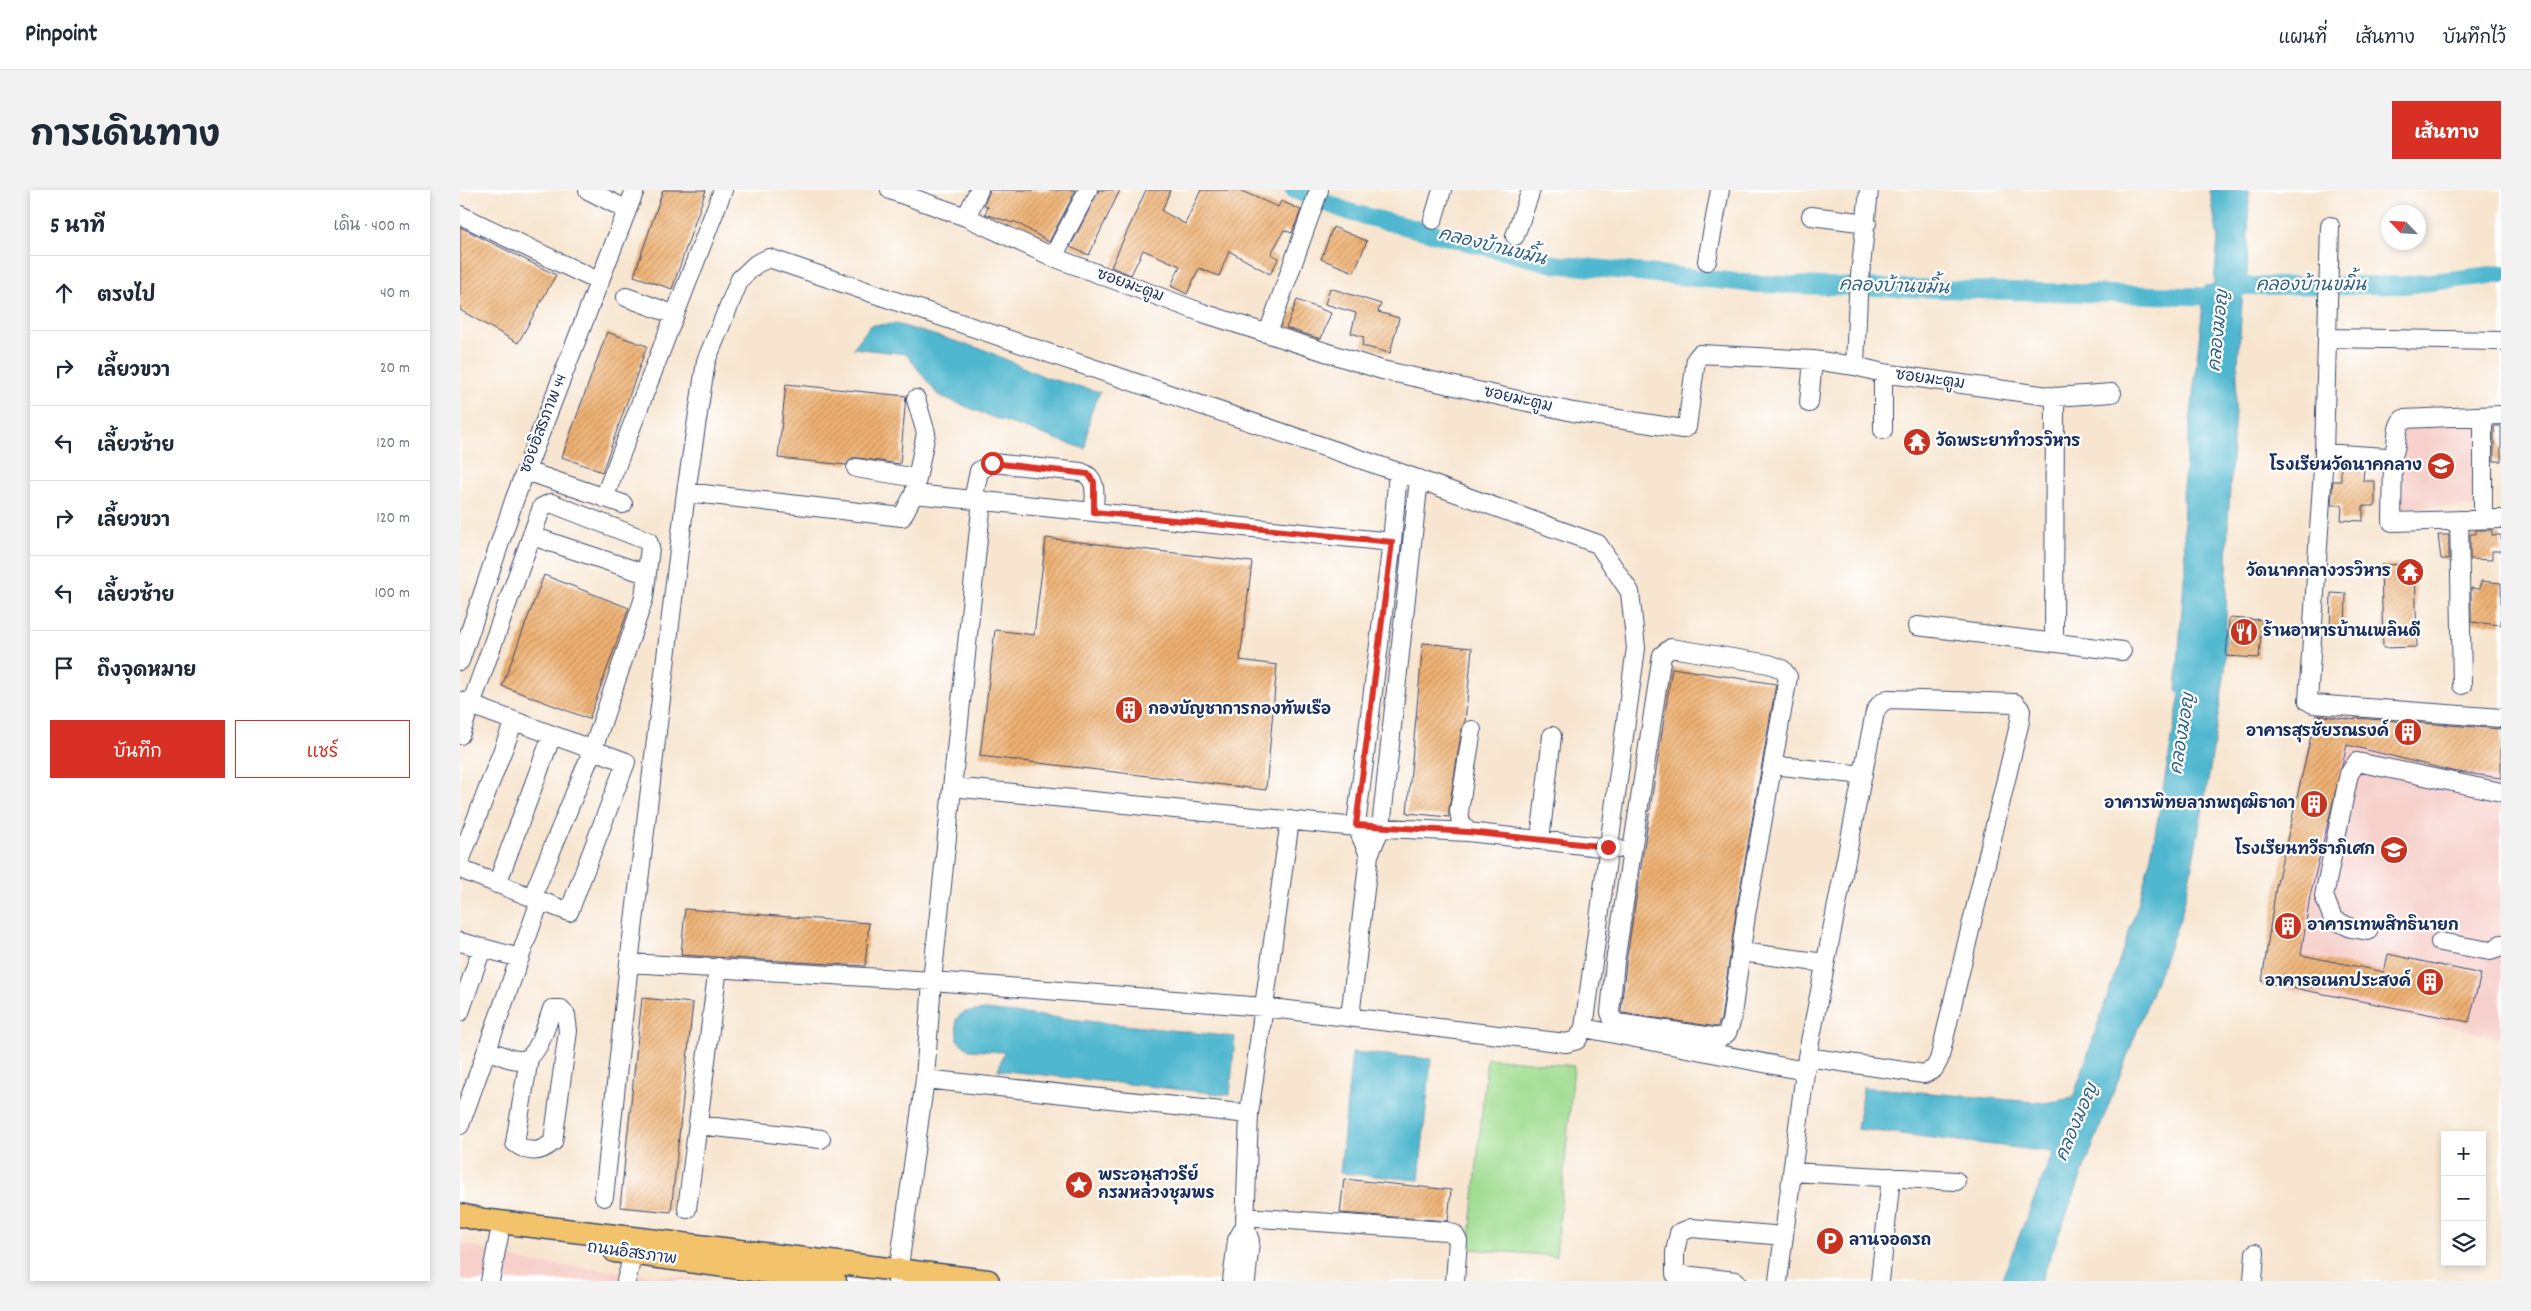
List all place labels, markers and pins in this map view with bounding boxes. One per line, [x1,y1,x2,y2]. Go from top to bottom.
temple icon: วัดพระยาทําวรวิหาร [1902,427,1932,457]
place label: วัดพระยาทําวรวิหาร [1936,430,2080,454]
school or university icon: โรงเรียนวัดนาคกลาง [2426,451,2456,481]
place label: โรงเรียนวัดนาคกลาง [2269,453,2422,478]
temple icon: วัดนาคกลางวรวิหาร [2395,557,2425,587]
place label: วัดนาคกลางวรวิหาร [2246,560,2391,584]
restaurant icon: ร้านอาหารบ้านเพลินดี [2229,617,2259,647]
place label: ร้านอาหารบ้านเพลินดี [2263,619,2421,644]
building icon: กองบัญชาการกองทัพเรือ [1114,695,1144,725]
place label: กองบัญชาการกองทัพเรือ [1148,698,1331,722]
building icon: อาคารสุรชัยรณรงค์ [2393,717,2423,747]
place label: อาคารสุรชัยรณรงค์ [2246,719,2389,744]
building icon: อาคารพิทยลาภพฤฒิธาดา [2299,789,2329,819]
place label: อาคารพิทยลาภพฤฒิธาดา [2104,792,2295,816]
school or university icon: โรงเรียนทวีธาภิเศก [2379,835,2409,865]
place label: โรงเรียนทวีธาภิเศก [2234,837,2375,862]
building icon: อาคารเทพสิทธินายก [2273,911,2303,941]
place label: อาคารเทพสิทธินายก [2307,914,2459,938]
building icon: อาคารอเนกประสงค์ [2415,967,2445,997]
place label: อาคารอเนกประสงค์ [2265,969,2411,994]
place label: พระอนุสาวรีย์ กรมหลวงชุมพร [1098,1163,1214,1206]
place icon: พระอนุสาวรีย์ กรมหลวงชุมพร [1064,1170,1094,1200]
parking icon: ลานจอดรถ [1815,1226,1845,1256]
place label: ลานจอดรถ [1849,1230,1931,1253]

